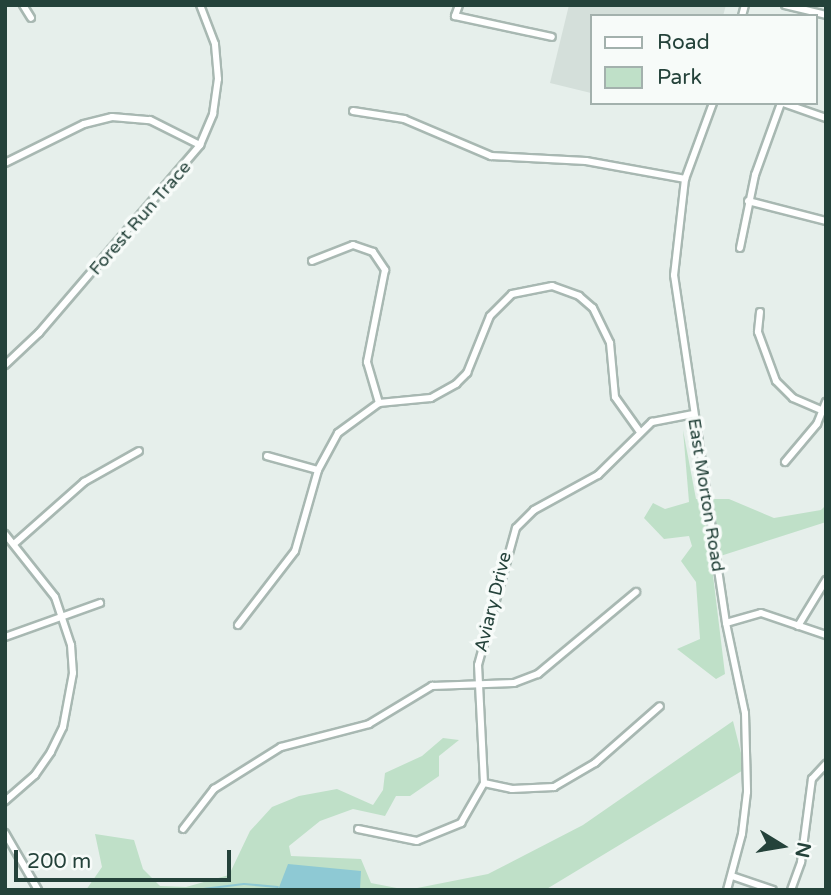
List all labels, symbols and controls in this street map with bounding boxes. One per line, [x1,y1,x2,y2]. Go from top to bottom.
legend [590,14,817,105]
text: Road [657,30,710,55]
text: Park [657,65,702,90]
street label: Forest Run Trace [85,157,195,279]
street label: East Morton Road [683,417,729,573]
street label: Aviary Drive [470,550,516,654]
north arrow [747,811,817,881]
scale bar [18,836,234,880]
text: N [790,840,815,860]
text: 200 m [27,849,91,874]

